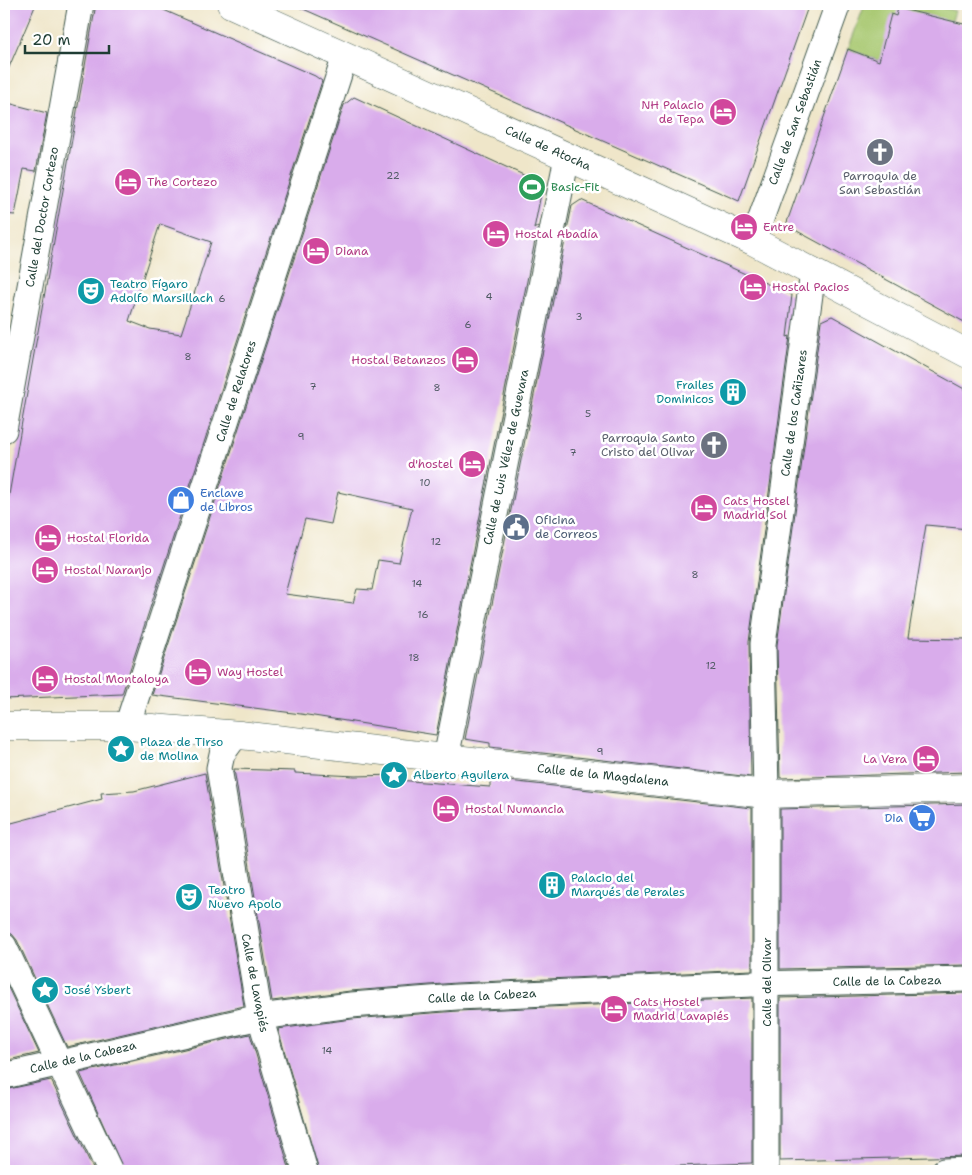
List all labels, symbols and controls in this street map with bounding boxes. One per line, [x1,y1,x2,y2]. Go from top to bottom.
scale bar [25,22,109,54]
text: 20 m [32,30,71,50]
street label: Calle de San Sebastián [765,57,825,187]
place label: NH Palacio de Tepa [641,97,705,127]
hotel icon: NH Palacio de Tepa [708,97,738,127]
street label: Calle de Atocha [503,122,594,174]
church icon: Parroquia de San Sebastián [865,137,895,167]
street label: Calle del Doctor Cortezo [22,146,62,288]
hotel icon: The Cortezo [113,167,143,197]
place label: Parroquia de San Sebastián [839,168,921,198]
house number: 22 [386,169,400,182]
sports icon: Basic-Fit [517,172,547,202]
place label: The Cortezo [147,174,217,190]
place label: Basic-Fit [551,179,600,195]
hotel icon: Entre [729,212,759,242]
hotel icon: Hostal Abadía [481,219,511,249]
place label: Entre [763,219,795,235]
place label: Hostal Abadía [515,226,598,242]
hotel icon: Diana [301,236,331,266]
place label: Diana [335,243,369,259]
hotel icon: Hostal Pacios [738,272,768,302]
theatre icon: Teatro Fígaro Adolfo Marsillach [76,276,106,306]
place label: Teatro Fígaro Adolfo Marsillach [110,276,213,306]
place label: Hostal Pacios [772,279,849,295]
house number: 4 [486,290,493,303]
house number: 6 [219,292,226,305]
house number: 3 [576,310,583,323]
house number: 6 [465,318,472,331]
street label: Calle de Relatores [212,338,260,444]
hotel icon: Hostal Betanzos [450,345,480,375]
street label: Calle de los Cañizares [777,348,811,478]
house number: 8 [185,350,192,363]
place label: Hostal Betanzos [351,352,446,368]
street label: Calle de Luis Vélez de Guevara [480,367,533,546]
place label: Frailes Dominicos [656,377,714,407]
building icon: Frailes Dominicos [718,377,748,407]
house number: 7 [310,380,317,393]
house number: 8 [434,381,441,394]
house number: 5 [585,407,591,420]
house number: 9 [298,430,305,443]
place label: Parroquia Santo Cristo del Olivar [601,430,695,460]
church icon: Parroquia Santo Cristo del Olivar [699,430,729,460]
house number: 7 [570,446,577,459]
hotel icon: d'hostel [457,449,487,479]
place label: d'hostel [408,456,453,472]
house number: 10 [420,476,430,489]
shop icon: Enclave de Libros [166,485,196,515]
place label: Enclave de Libros [200,485,253,515]
hotel icon: Cats Hostel Madrid Sol [689,493,719,523]
place label: Cats Hostel Madrid Sol [723,493,790,523]
public building icon: Oficina de Correos [501,512,531,542]
place label: Oficina de Correos [535,512,598,542]
hotel icon: Hostal Florida [33,523,63,553]
place label: Hostal Florida [67,530,150,546]
house number: 12 [431,535,441,548]
hotel icon: Hostal Naranjo [30,555,60,585]
place label: Hostal Naranjo [64,562,152,578]
house number: 8 [692,568,699,581]
house number: 14 [412,577,422,590]
house number: 16 [418,608,428,621]
house number: 18 [408,651,420,664]
hotel icon: Way Hostel [183,657,213,687]
house number: 12 [706,659,716,672]
hotel icon: Hostal Montaloya [30,664,60,694]
place label: Way Hostel [217,664,283,680]
place label: Hostal Montaloya [64,671,169,687]
place icon: Plaza de Tirso de Molina [106,734,136,764]
place label: Plaza de Tirso de Molina [140,734,223,764]
hotel icon: La Vera [911,744,941,774]
house number: 9 [597,745,604,758]
place label: La Vera [863,751,908,767]
place icon: Alberto Aguilera [379,760,409,790]
street label: Calle de la Magdalena [536,760,670,790]
place label: Alberto Aguilera [413,767,510,783]
hotel icon: Hostal Numancia [431,794,461,824]
place label: Hostal Numancia [465,801,564,817]
supermarket icon: Dia [907,803,937,833]
place label: Dia [884,810,904,826]
building icon: Palacio del Marqués de Perales [537,870,567,900]
place label: Palacio del Marqués de Perales [571,870,685,900]
theatre icon: Teatro Nuevo Apolo [174,882,204,912]
place label: Teatro Nuevo Apolo [208,882,282,912]
street label: Calle de Lavapiés [238,932,272,1034]
street label: Calle del Olivar [759,937,775,1027]
street label: Calle de la Cabeza [833,972,942,990]
place icon: José Ysbert [30,975,60,1005]
place label: José Ysbert [64,982,131,998]
street label: Calle de la Cabeza [427,985,537,1007]
hotel icon: Cats Hostel Madrid Lavapiés [599,994,629,1024]
place label: Cats Hostel Madrid Lavapiés [633,994,729,1024]
street label: Calle de la Cabeza [28,1037,138,1077]
house number: 14 [322,1044,332,1057]

